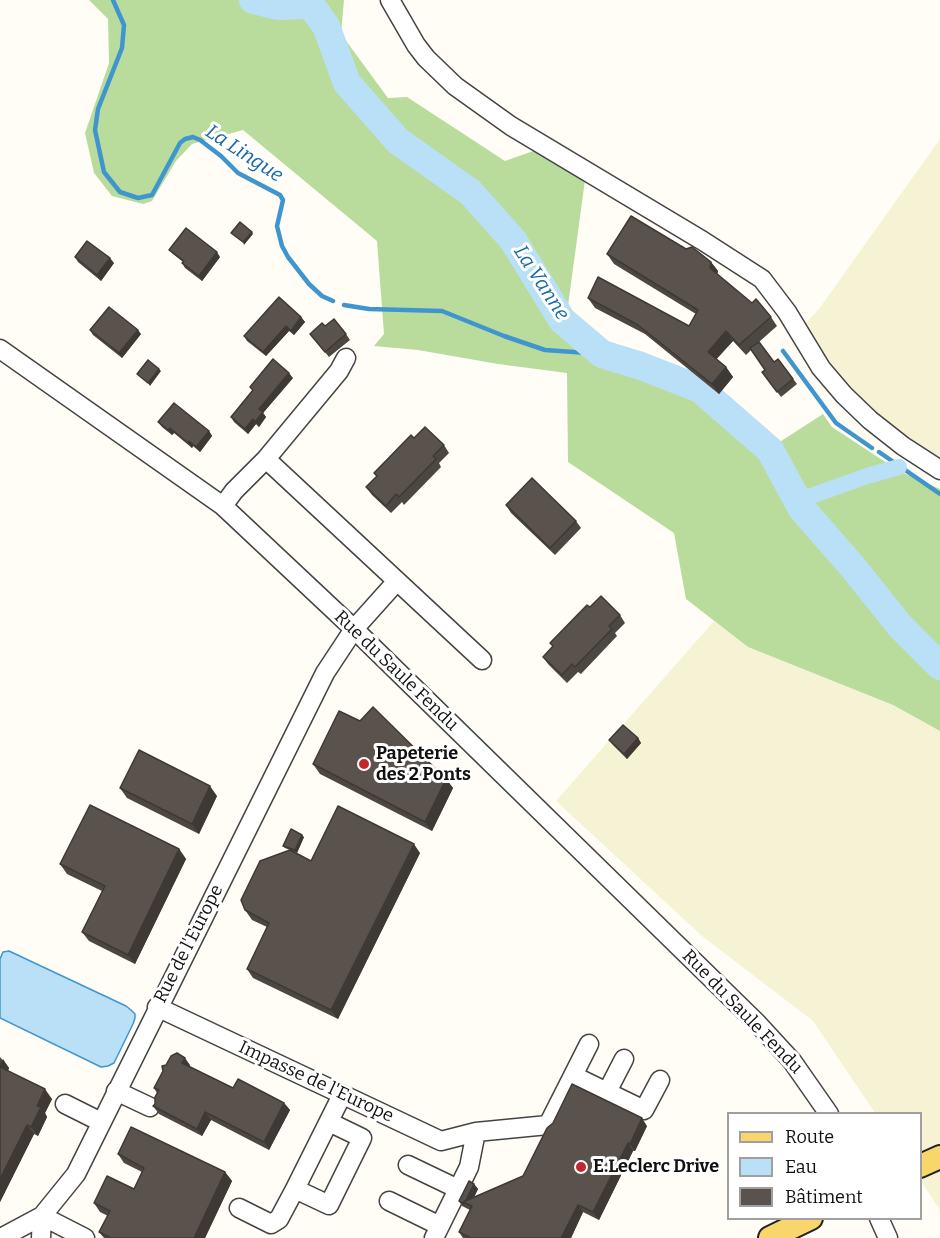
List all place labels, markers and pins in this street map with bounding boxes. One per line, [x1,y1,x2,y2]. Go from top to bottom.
place label: Papeterie des 2 Ponts [376,743,471,786]
marker: Papeterie des 2 Ponts [357,757,371,771]
place label: E.Leclerc Drive [593,1156,719,1178]
marker: E.Leclerc Drive [574,1160,588,1174]

